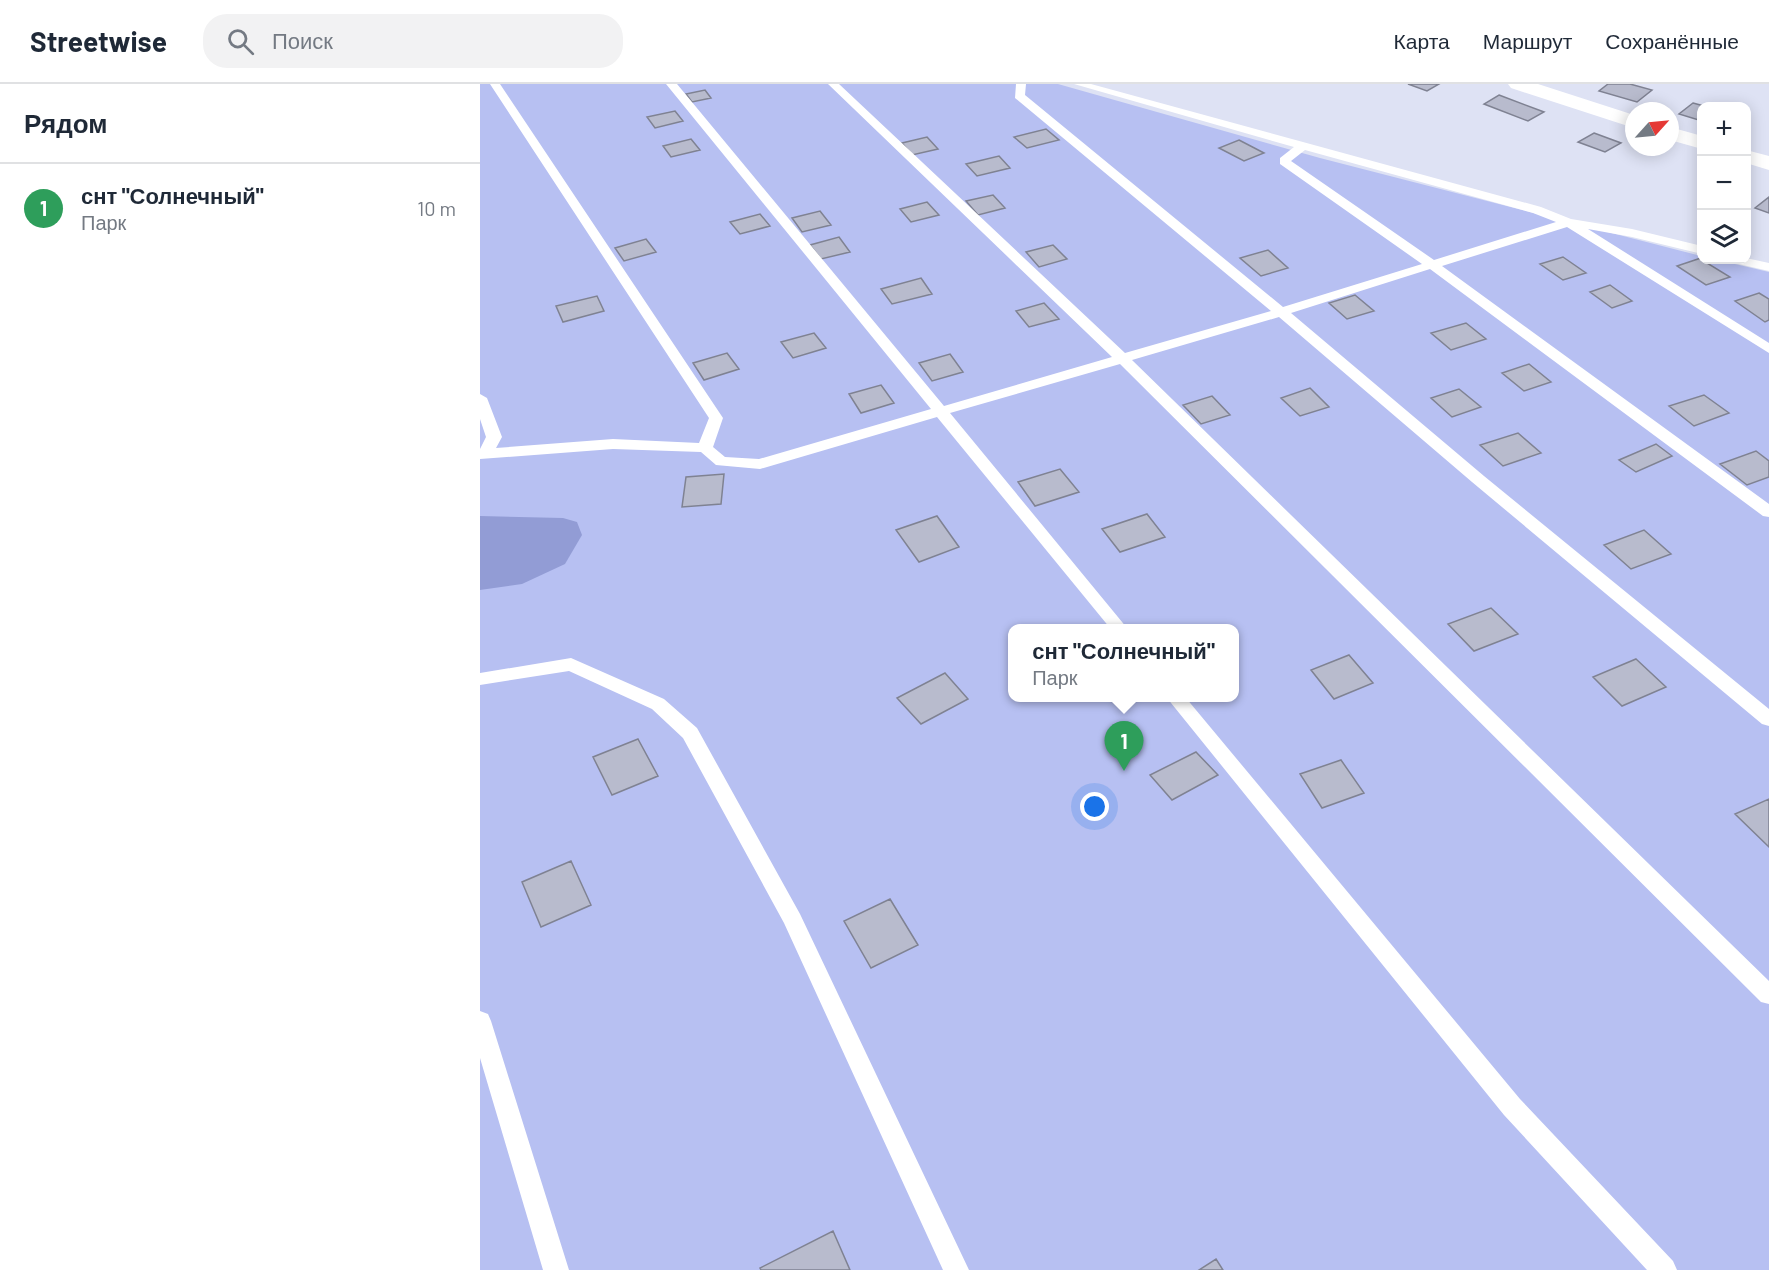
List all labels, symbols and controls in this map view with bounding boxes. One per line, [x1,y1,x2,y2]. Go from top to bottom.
search box [203,14,623,68]
text: Streetwise [30,24,167,58]
icon: search [224,25,257,58]
text: Поиск [272,27,333,53]
text: Карта [1394,28,1450,53]
text: Маршрут [1483,28,1572,53]
text: Сохранённые [1605,28,1739,53]
north arrow [1625,102,1679,156]
map controls [1697,102,1751,264]
button: + [1697,102,1751,156]
text: Рядом [24,107,107,138]
button: − [1697,156,1751,210]
text: снт "Солнечный" [81,182,264,208]
text: 1 [40,196,47,220]
text: 10 m [417,196,456,220]
text: Парк [81,210,126,234]
button: layers [1697,210,1751,264]
popup [1008,624,1239,702]
text: снт "Солнечный" [1032,637,1215,663]
text: Парк [1032,665,1078,689]
pin: 1 [1104,722,1144,771]
your location [1080,792,1109,821]

